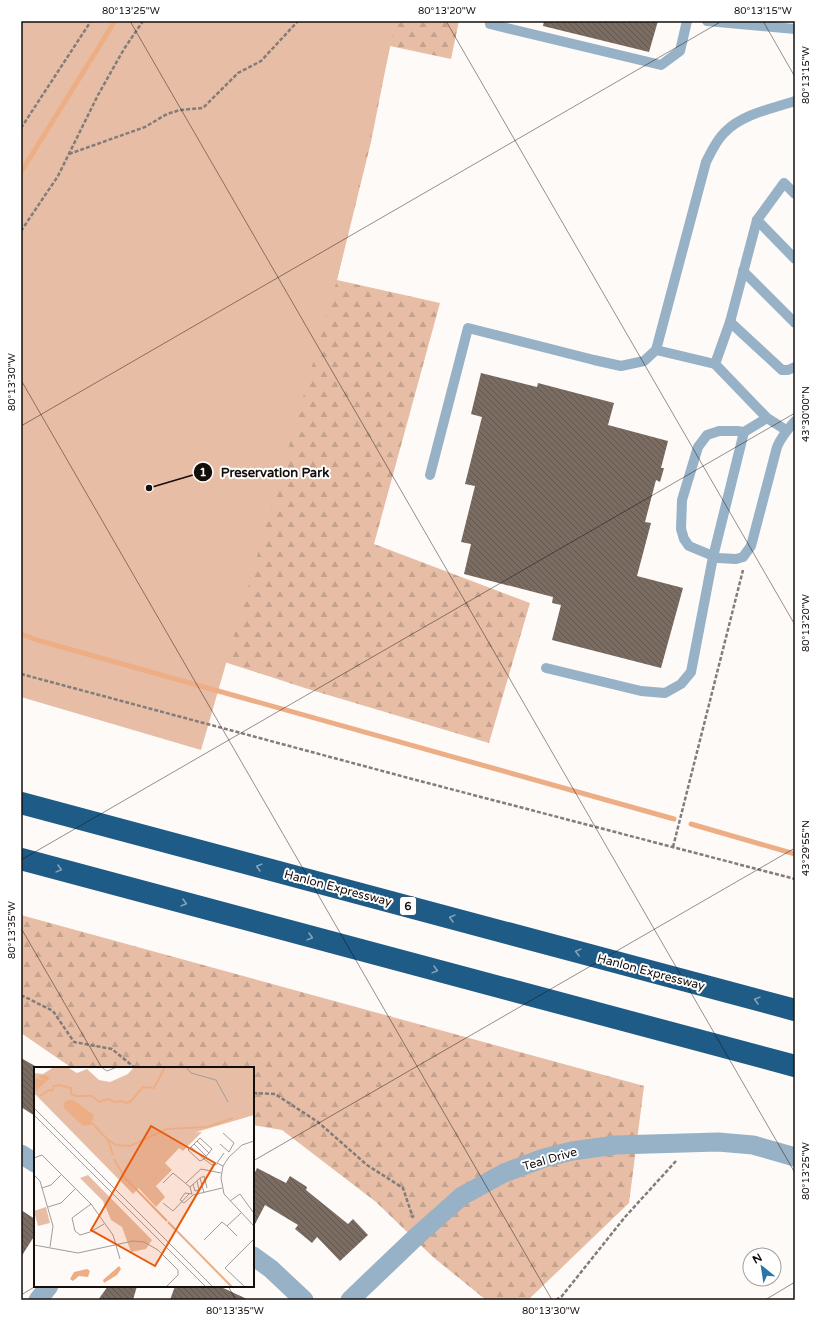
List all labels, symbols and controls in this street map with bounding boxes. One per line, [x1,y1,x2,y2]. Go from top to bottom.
text: 80°13'25"W [102,5,160,17]
text: 80°13'20"W [418,5,476,17]
text: 80°13'15"W [734,5,792,17]
text: 80°13'15"W [800,46,812,104]
text: 80°13'30"W [6,353,18,411]
text: 43°30'00"N [800,386,812,442]
callout: Preservation Park [193,459,338,484]
text: 1 [199,465,207,479]
text: Preservation Park [221,465,329,481]
text: 80°13'20"W [800,594,812,652]
text: 43°29'55"N [800,820,812,876]
one-way arrow [256,863,262,871]
one-way arrow [55,865,62,873]
street label: Hanlon Expressway [283,867,394,909]
road number: 6 [400,897,416,915]
one-way arrow [180,898,187,907]
text: 80°13'35"W [6,901,18,959]
one-way arrow [449,915,455,923]
one-way arrow [307,932,313,940]
one-way arrow [574,948,581,957]
street label: Hanlon Expressway [596,951,707,993]
one-way arrow [432,965,439,974]
one-way arrow [754,996,761,1005]
inset map [34,1067,254,1287]
text: 80°13'25"W [800,1142,812,1200]
street label: Teal Drive [521,1145,579,1173]
north arrow [742,1247,782,1287]
text: N [750,1251,764,1267]
text: 80°13'35"W [206,1305,264,1317]
text: 80°13'30"W [522,1305,580,1317]

